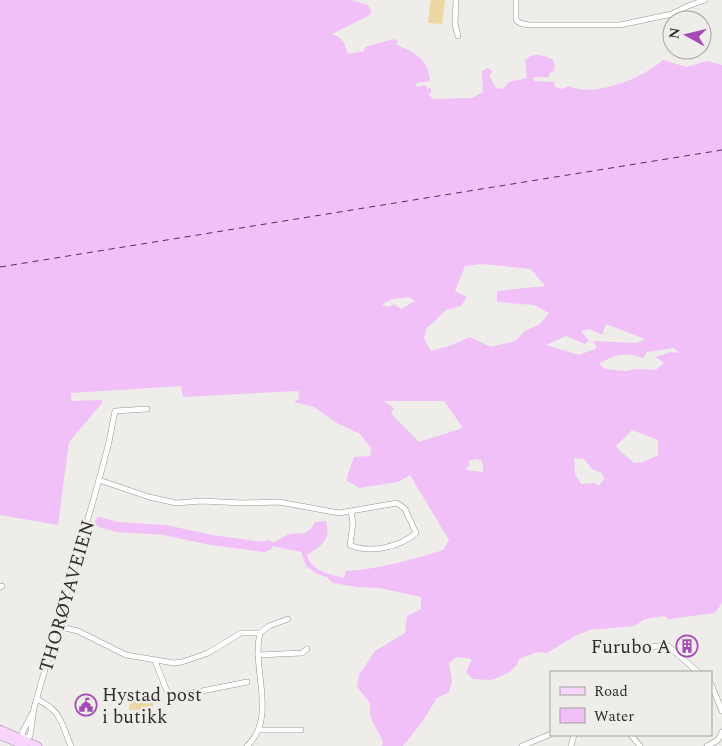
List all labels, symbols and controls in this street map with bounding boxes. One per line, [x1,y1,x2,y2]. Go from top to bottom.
north arrow [662,10,712,60]
text: N [663,26,686,40]
street label: THORØYAVEIEN [32,517,103,676]
place label: Furubo A [591,633,671,662]
building icon: Furubo A [675,634,699,658]
legend [550,671,712,736]
text: Road [594,680,628,703]
place label: Hystad post i butikk [102,681,202,732]
public building icon: Hystad post i butikk [74,693,98,717]
text: Water [594,705,634,728]

